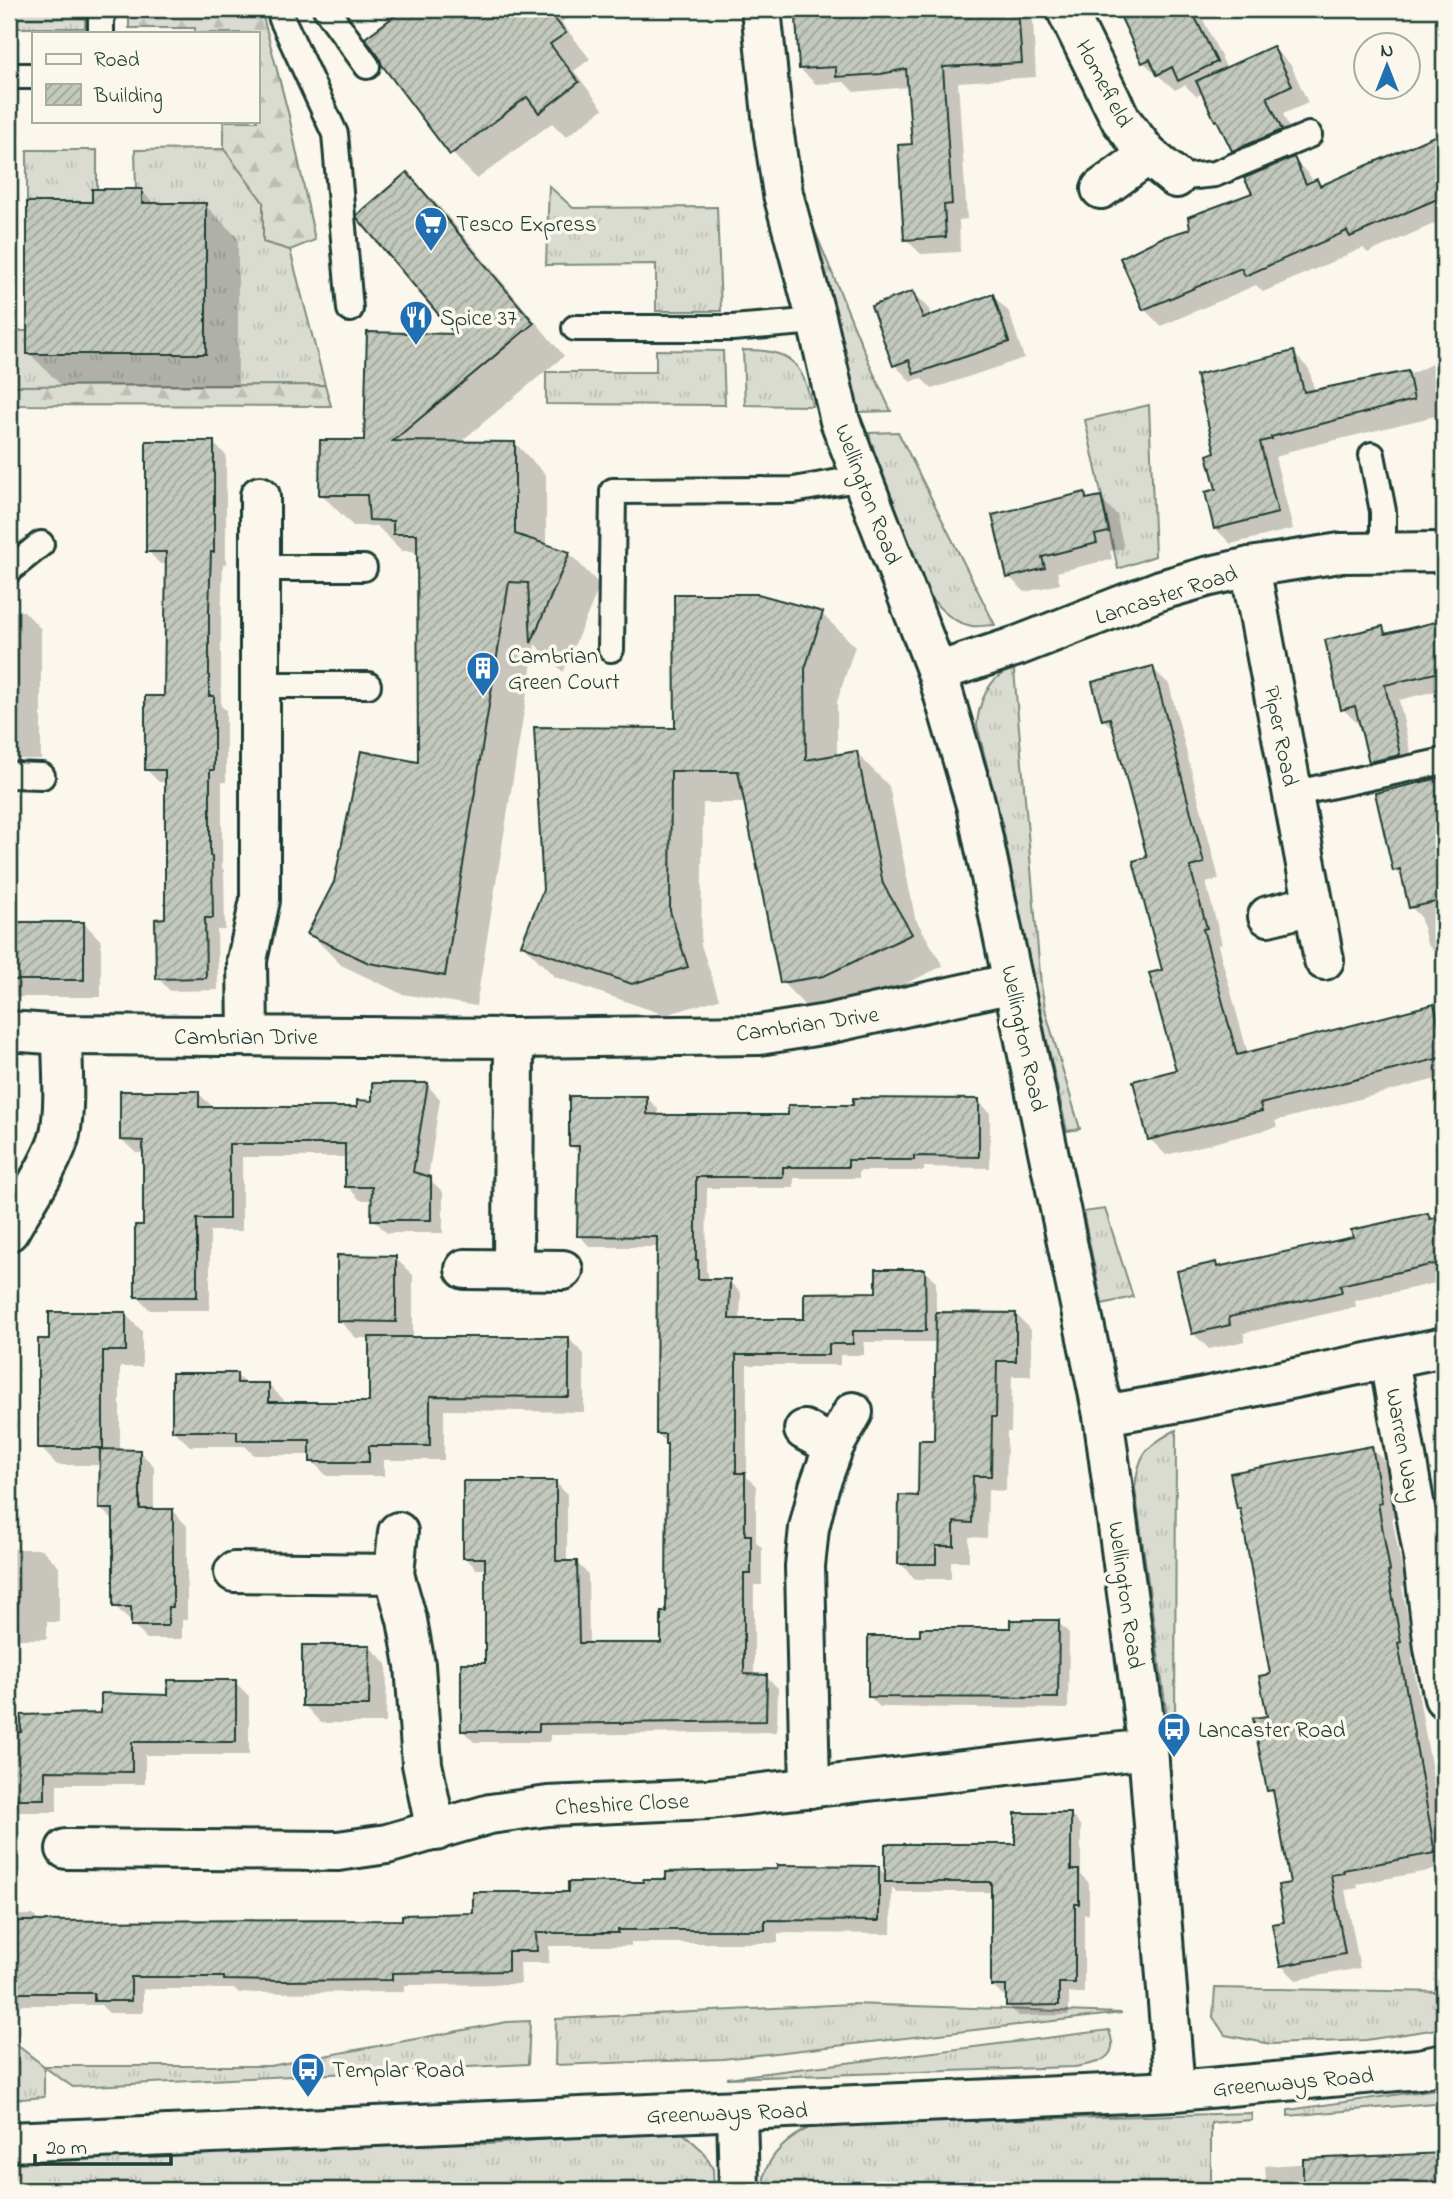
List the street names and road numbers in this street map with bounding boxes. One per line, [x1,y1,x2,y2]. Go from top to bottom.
street label: Homefield [1066,34,1140,134]
street label: Wellington Road [824,420,909,571]
street label: Lancaster Road [1092,558,1242,635]
street label: Piper Road [1254,683,1305,790]
street label: Wellington Road [990,962,1054,1115]
street label: Cambrian Drive [734,999,882,1052]
street label: Cambrian Drive [174,1022,319,1055]
street label: Warren Way [1373,1386,1428,1505]
street label: Wellington Road [1097,1520,1151,1671]
street label: Cheshire Close [554,1785,691,1825]
street label: Greenways Road [1211,2060,1375,2109]
street label: Greenways Road [646,2095,808,2136]

